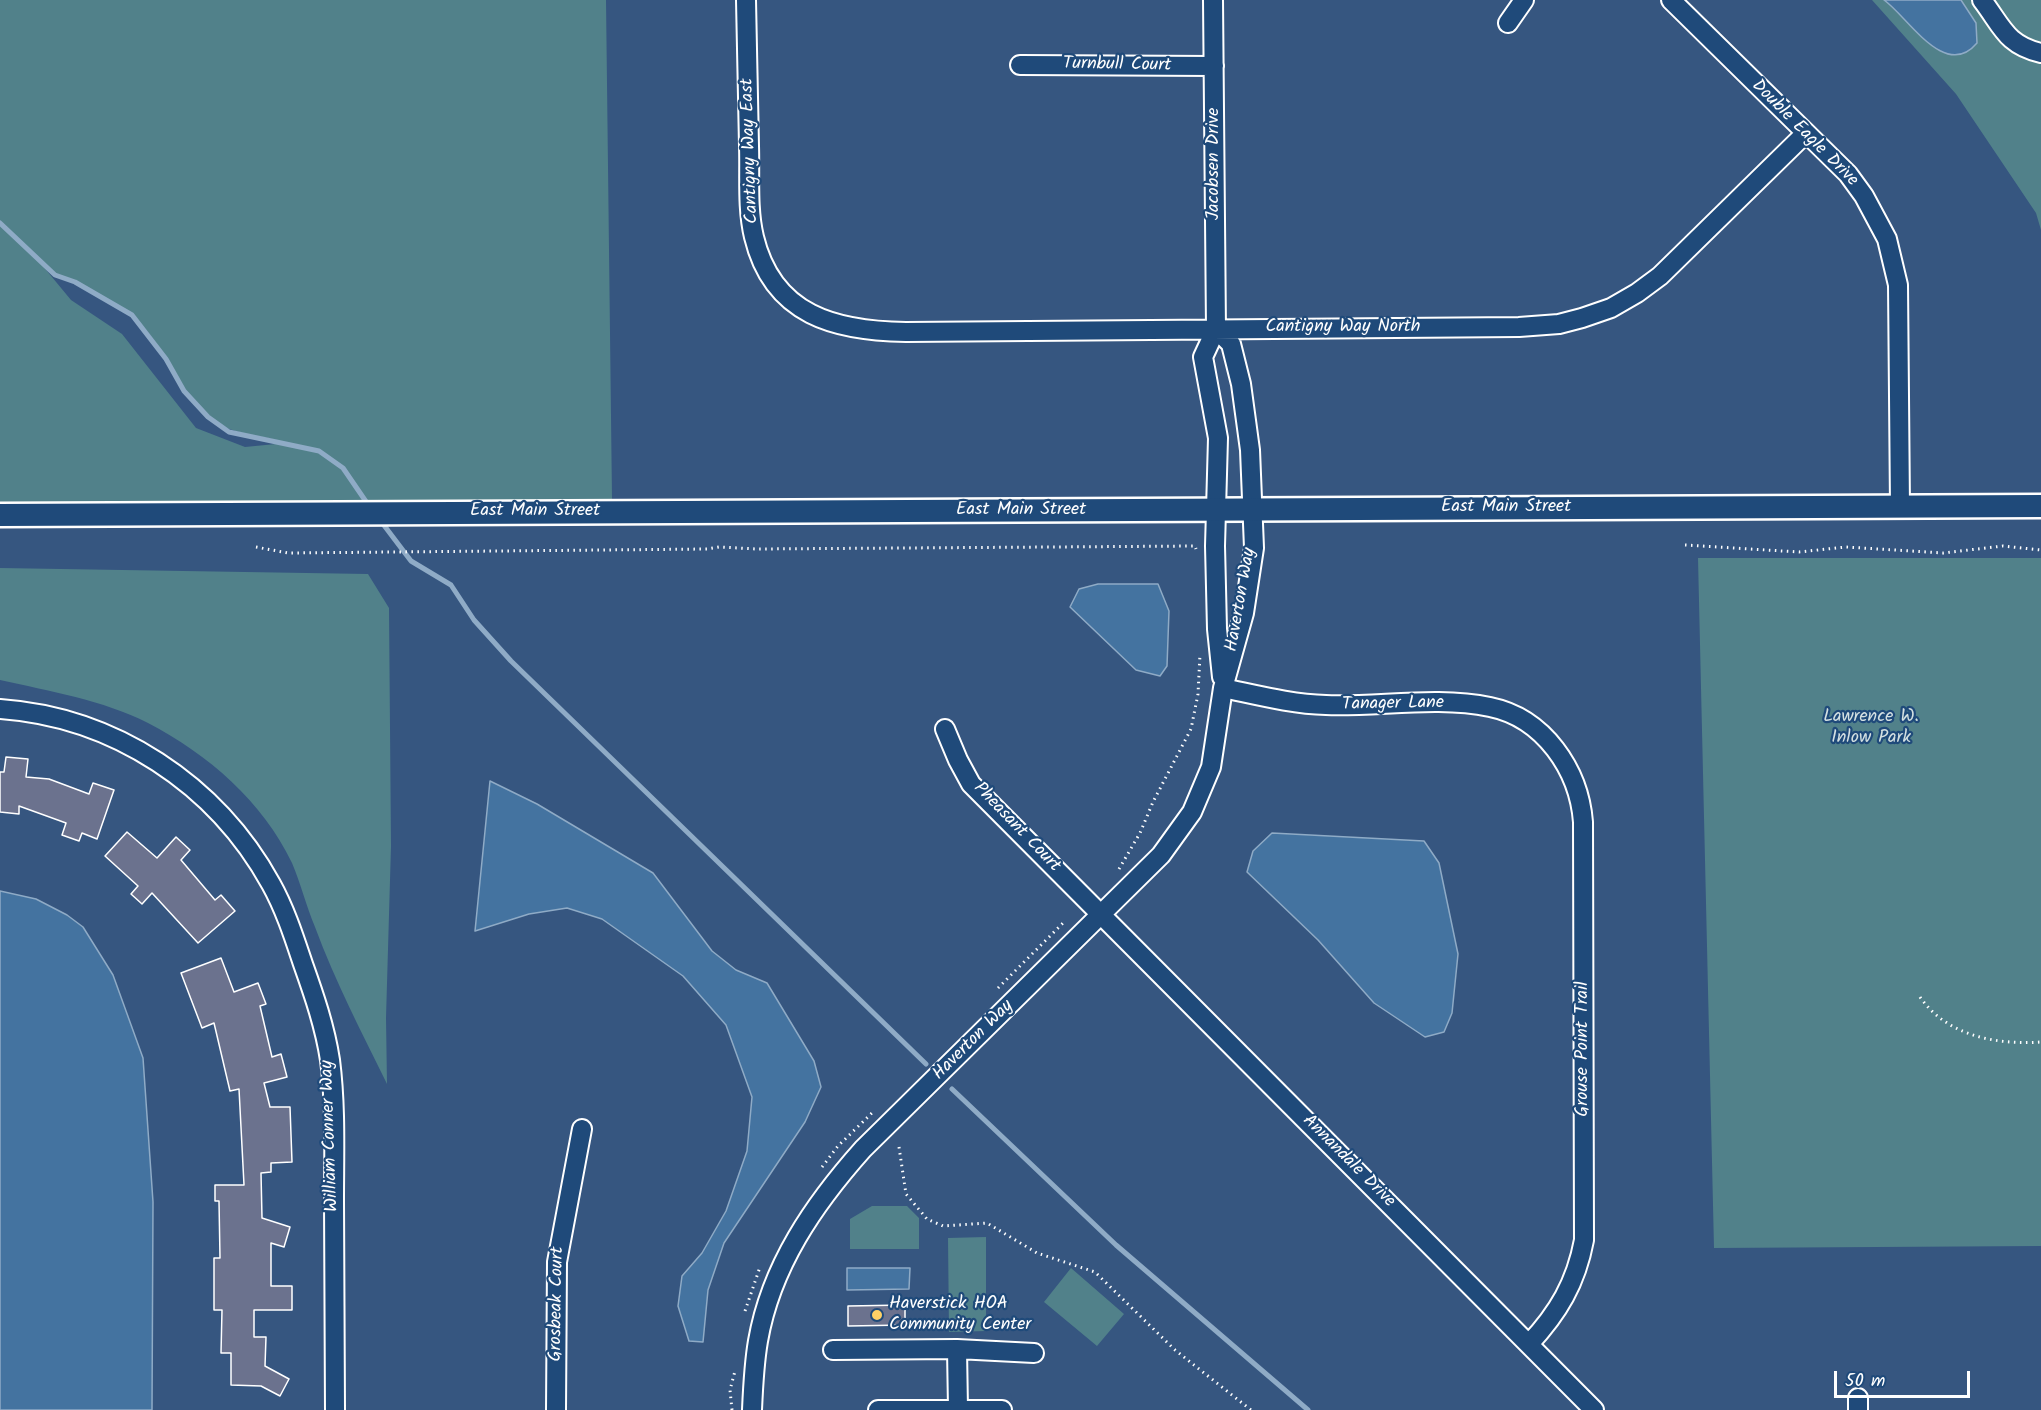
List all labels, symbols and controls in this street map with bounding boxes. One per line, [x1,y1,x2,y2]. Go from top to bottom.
street label: Turnbull Court [1063,54,1171,78]
street label: Double Eagle Drive [1746,76,1862,192]
street label: Cantigny Way East [738,78,764,224]
street label: Jacobsen Drive [1204,108,1226,220]
street label: Cantigny Way North [1266,317,1420,339]
street label: East Main Street [1441,497,1571,519]
street label: East Main Street [956,500,1086,522]
street label: East Main Street [470,501,600,523]
street label: Haverton Way [1222,546,1262,654]
street label: Tanager Lane [1342,693,1444,717]
park label: Lawrence W. Inlow Park [1823,707,1919,750]
street label: Pheasant Court [968,779,1064,877]
street label: Grouse Point Trail [1573,981,1595,1117]
street label: Haverton Way [929,996,1019,1086]
street label: William Conner Way [318,1060,344,1212]
street label: Annandale Drive [1297,1111,1399,1213]
street label: Grosbeak Court [546,1246,570,1362]
place label: Haverstick HOA Community Center [889,1294,1031,1336]
marker: Haverstick HOA Community Center [870,1308,884,1322]
scale bar [1837,1359,1974,1397]
text: 50 m [1845,1367,1885,1396]

